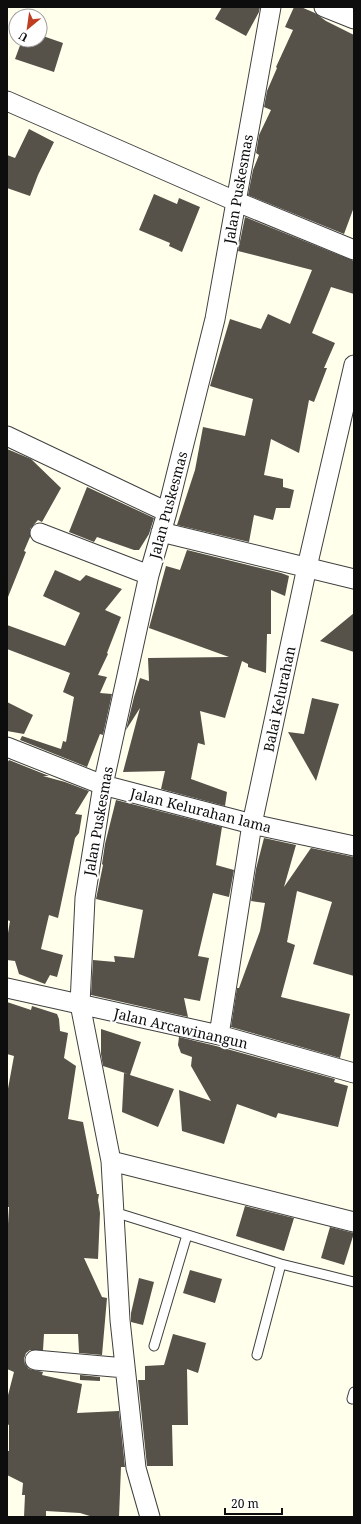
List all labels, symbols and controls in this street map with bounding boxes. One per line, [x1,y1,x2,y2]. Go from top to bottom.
north arrow [8,8,48,48]
text: U [15,28,30,46]
street label: Jalan Puskesmas [219,133,257,246]
street label: Jalan Puskesmas [144,449,191,562]
street label: Balai Kelurahan [259,644,299,754]
street label: Jalan Puskesmas [79,765,117,878]
street label: Jalan Kelurahan lama [127,783,274,837]
street label: Jalan Arcawinangun [111,1003,250,1053]
scale bar [225,1490,282,1516]
text: 20 m [231,1495,259,1512]

